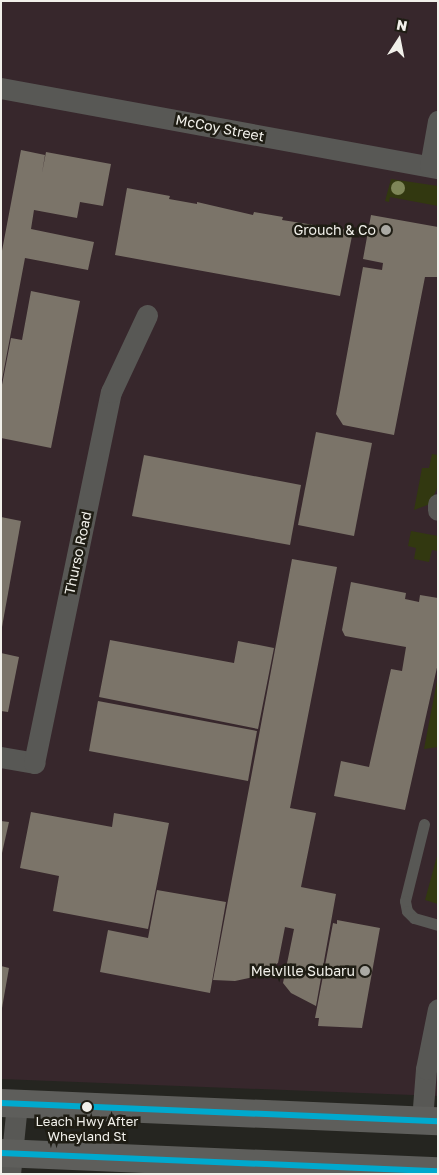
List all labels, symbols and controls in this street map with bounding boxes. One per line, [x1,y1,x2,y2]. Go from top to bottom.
north arrow [374,15,424,65]
text: N [395,15,409,34]
street label: McCoy Street [174,111,266,145]
place label: Grouch & Co [293,222,376,238]
marker: Grouch & Co [380,224,392,236]
street label: Thurso Road [61,510,95,596]
place label: Melville Subaru [251,963,355,979]
marker: Melville Subaru [359,965,371,977]
marker: Leach Hwy After Wheyland St [82,1102,92,1112]
place label: Leach Hwy After Wheyland St [36,1114,138,1145]

